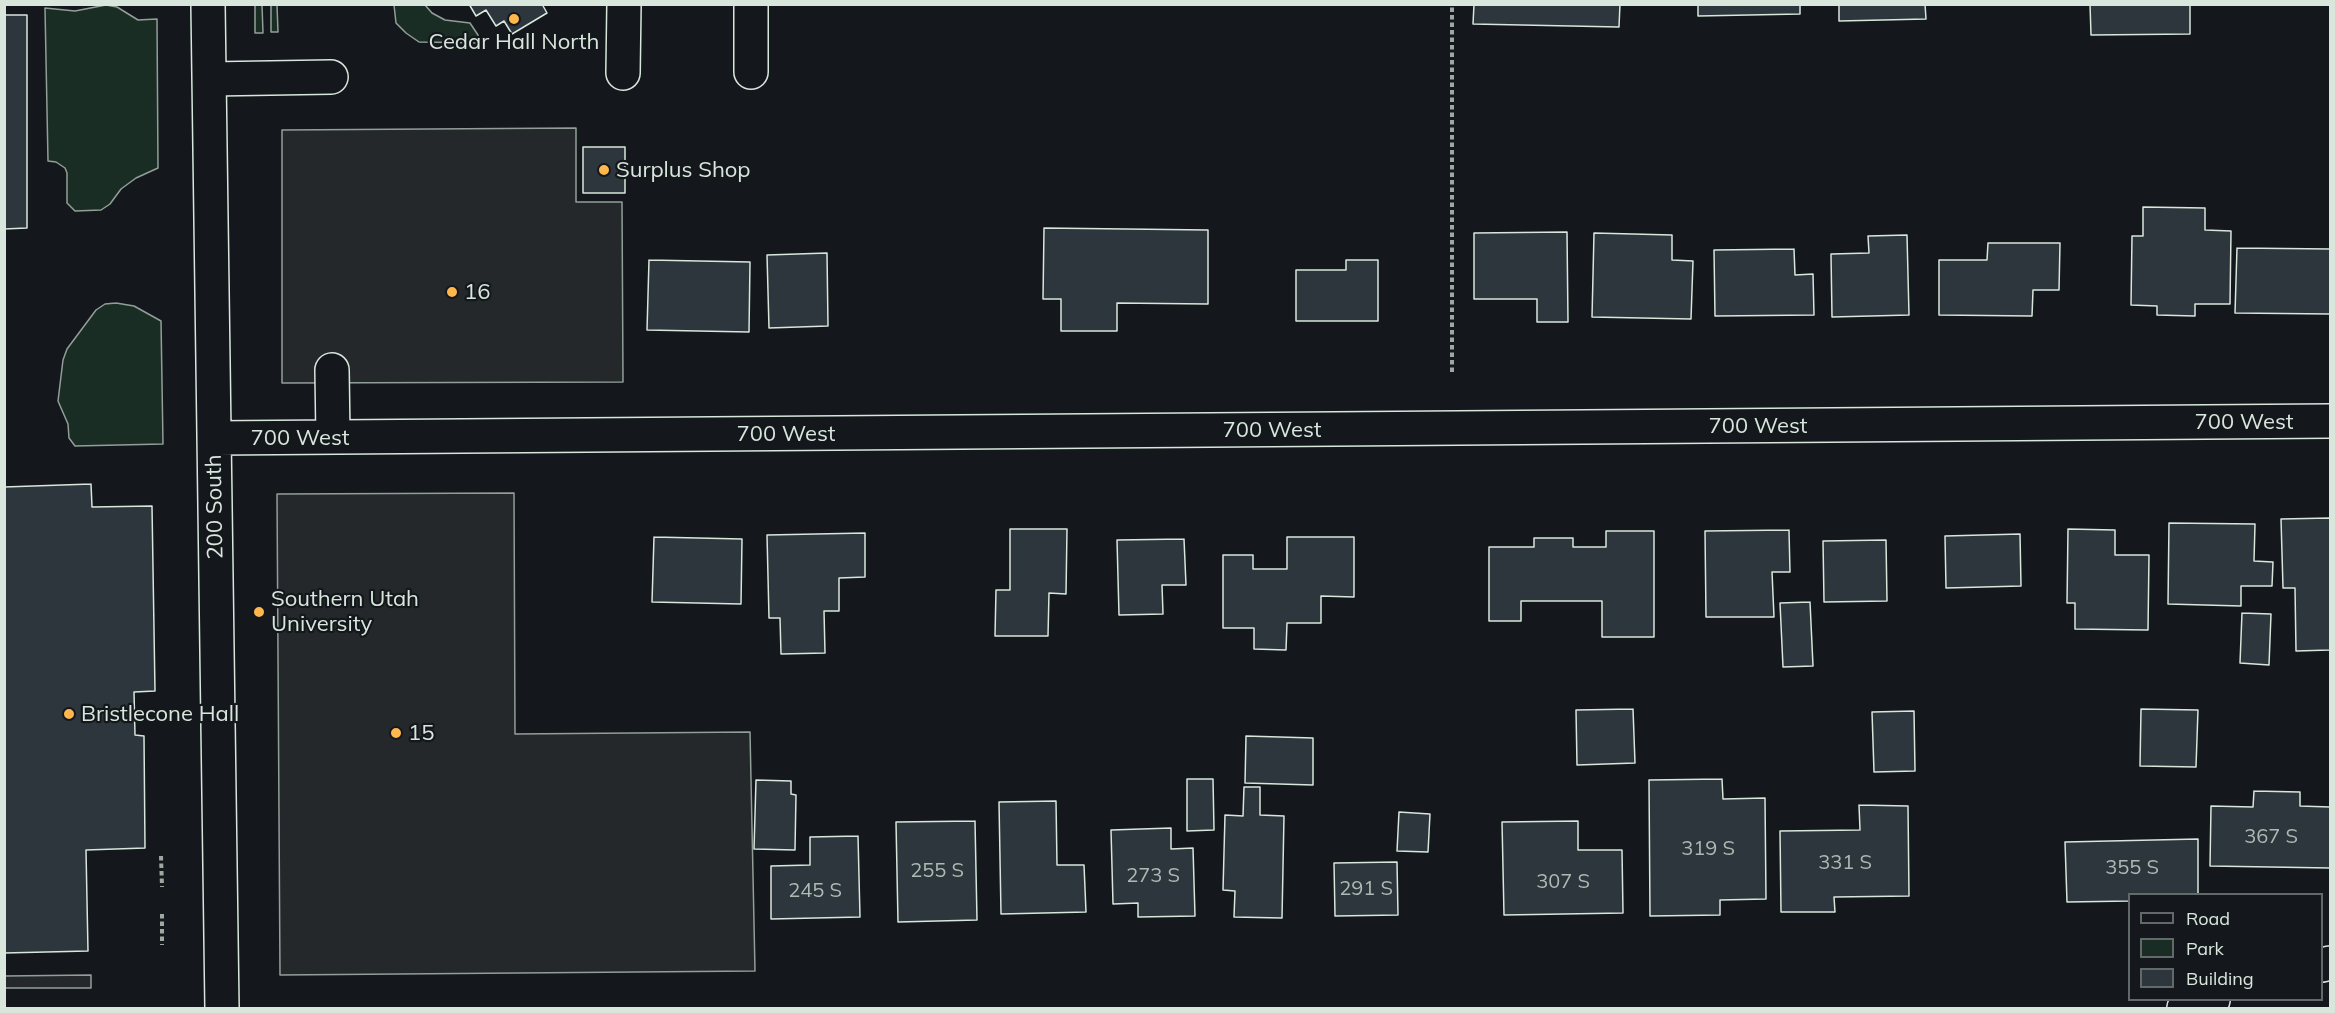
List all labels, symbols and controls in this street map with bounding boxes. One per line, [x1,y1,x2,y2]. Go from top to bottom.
marker: Cedar Hall North [507,12,521,26]
place label: Cedar Hall North [429,29,599,55]
place label: Surplus Shop [616,157,751,183]
marker: Surplus Shop [597,163,611,177]
place label: 16 [464,279,490,305]
marker: 16 [445,285,459,299]
street label: 700 West [2195,409,2293,435]
street label: 700 West [1709,413,1807,439]
street label: 700 West [1223,417,1321,443]
street label: 700 West [737,421,835,447]
street label: 700 West [251,425,349,451]
street label: 200 South [201,454,229,560]
place label: Southern Utah University [271,586,419,638]
marker: Southern Utah University [252,605,266,619]
place label: Bristlecone Hall [81,701,239,727]
marker: Bristlecone Hall [62,707,76,721]
place label: 15 [408,720,434,746]
marker: 15 [389,726,403,740]
house number: 367 S [2244,825,2298,849]
house number: 319 S [1681,837,1735,861]
house number: 331 S [1818,851,1872,875]
house number: 355 S [2105,856,2159,880]
house number: 255 S [910,859,964,883]
house number: 273 S [1126,864,1180,888]
house number: 307 S [1536,870,1590,894]
house number: 291 S [1339,877,1393,901]
house number: 245 S [788,879,842,903]
legend [2128,893,2323,1001]
text: Road [2186,907,2230,930]
text: Park [2186,937,2224,960]
text: Building [2186,967,2254,990]

